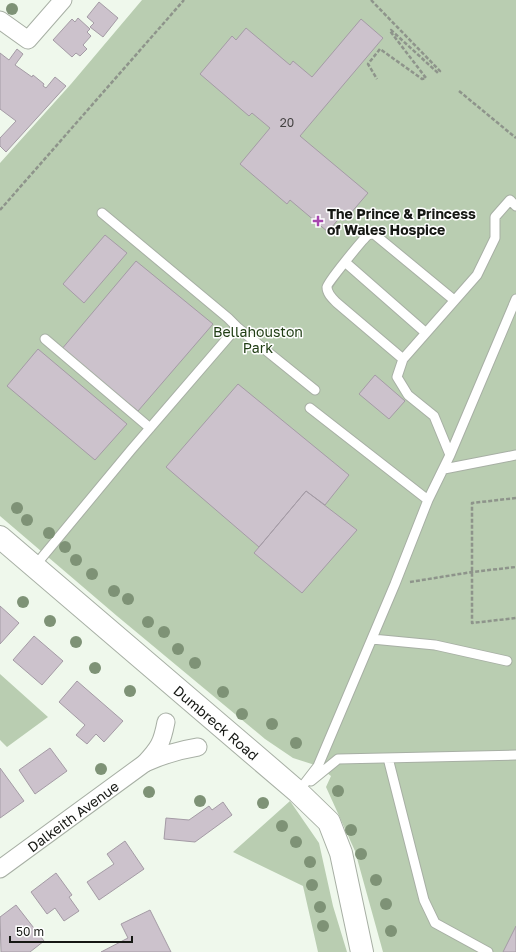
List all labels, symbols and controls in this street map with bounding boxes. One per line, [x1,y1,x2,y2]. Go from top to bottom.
house number: 20 [280,115,294,130]
place label: The Prince & Princess of Wales Hospice [327,205,476,238]
marker: The Prince & Princess of Wales Hospice [312,215,324,227]
park label: Bellahouston Park [213,323,303,356]
street label: Dumbreck Road [171,681,262,763]
street label: Dalkeith Avenue [24,777,122,855]
scale bar [10,918,132,944]
text: 50 m [16,924,44,939]

